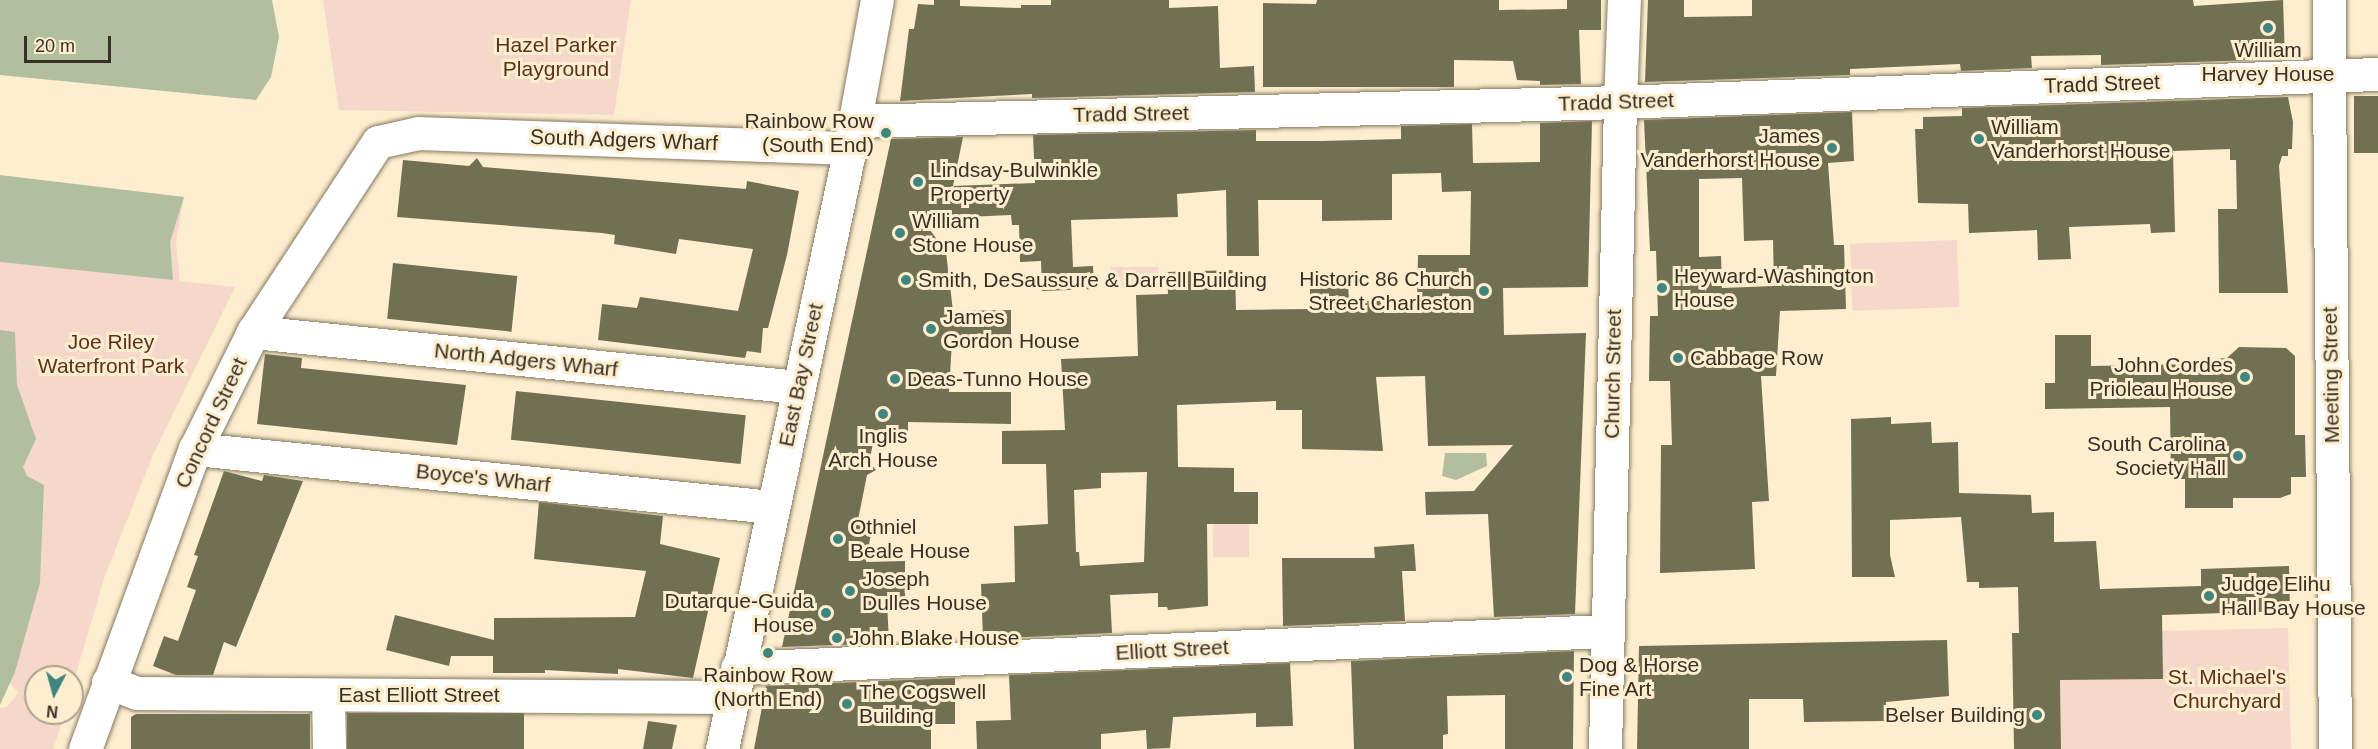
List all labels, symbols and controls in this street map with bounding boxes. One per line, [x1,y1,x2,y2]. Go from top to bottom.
marker: William Harvey House [2261,21,2275,35]
scale bar [27,24,114,62]
park label: Hazel Parker Playground [495,32,617,82]
text: 20 m [35,36,75,56]
place label: William Harvey House [2201,37,2335,87]
street label: Tradd Street [2044,69,2160,99]
street label: Tradd Street [1558,87,1674,117]
street label: Tradd Street [1073,100,1189,128]
place label: Rainbow Row (South End) [744,108,874,158]
place label: William Vanderhorst House [1991,114,2170,164]
place label: James Vanderhorst House [1641,123,1820,173]
street label: South Adgers Wharf [529,124,719,156]
marker: Rainbow Row (South End) [879,126,893,140]
marker: William Vanderhorst House [1972,132,1986,146]
marker: James Vanderhorst House [1825,141,1839,155]
place label: Lindsay-Bulwinkle Property [930,157,1098,207]
marker: Lindsay-Bulwinkle Property [911,175,925,189]
place label: William Stone House [912,208,1033,258]
marker: William Stone House [893,226,907,240]
place label: Heyward-Washington House [1674,263,1874,313]
place label: Historic 86 Church Street Charleston [1299,266,1472,316]
place label: Smith, DeSaussure & Darrell Building [918,267,1267,293]
marker: Smith, DeSaussure & Darrell Building [899,273,913,287]
marker: Heyward-Washington House [1655,281,1669,295]
marker: Historic 86 Church Street Charleston [1477,284,1491,298]
street label: East Bay Street [774,301,828,449]
place label: James Gordon House [943,304,1080,354]
street label: Meeting Street [2317,307,2345,443]
street label: Church Street [1599,309,1627,439]
marker: James Gordon House [924,322,938,336]
park label: Joe Riley Waterfront Park [38,329,184,379]
street label: North Adgers Wharf [432,338,620,382]
place label: Cabbage Row [1690,345,1823,371]
marker: Cabbage Row [1671,351,1685,365]
place label: John Cordes Prioleau House [2089,352,2233,402]
street label: Concord Street [170,354,252,492]
place label: Deas-Tunno House [907,366,1088,392]
marker: John Cordes Prioleau House [2238,370,2252,384]
marker: Deas-Tunno House [888,372,902,386]
marker: Inglis Arch House [876,407,890,421]
place label: Inglis Arch House [828,423,938,473]
place label: South Carolina Society Hall [2087,431,2226,481]
marker: South Carolina Society Hall [2231,449,2245,463]
street label: Boyce's Wharf [415,458,551,498]
place label: Othniel Beale House [850,514,970,564]
marker: Othniel Beale House [831,532,845,546]
place label: Joseph Dulles House [862,566,987,616]
place label: Judge Elihu Hall Bay House [2221,571,2366,621]
marker: Joseph Dulles House [843,584,857,598]
place label: Dutarque-Guida House [665,588,814,638]
marker: Judge Elihu Hall Bay House [2202,589,2216,603]
marker: Dutarque-Guida House [819,606,833,620]
place label: John Blake House [849,625,1019,651]
marker: John Blake House [830,631,844,645]
street label: Elliott Street [1115,634,1229,666]
marker: Rainbow Row (North End) [761,646,775,660]
place label: Dog & Horse Fine Art [1579,652,1699,702]
place label: Rainbow Row (North End) [703,662,833,712]
park label: St. Michael's Churchyard [2168,664,2286,714]
north arrow [24,665,84,725]
marker: Dog & Horse Fine Art [1560,670,1574,684]
place label: The Cogswell Building [859,679,986,729]
street label: East Elliott Street [338,682,500,708]
marker: The Cogswell Building [840,697,854,711]
text: N [46,702,59,720]
place label: Belser Building [1885,702,2025,728]
marker: Belser Building [2030,708,2044,722]

